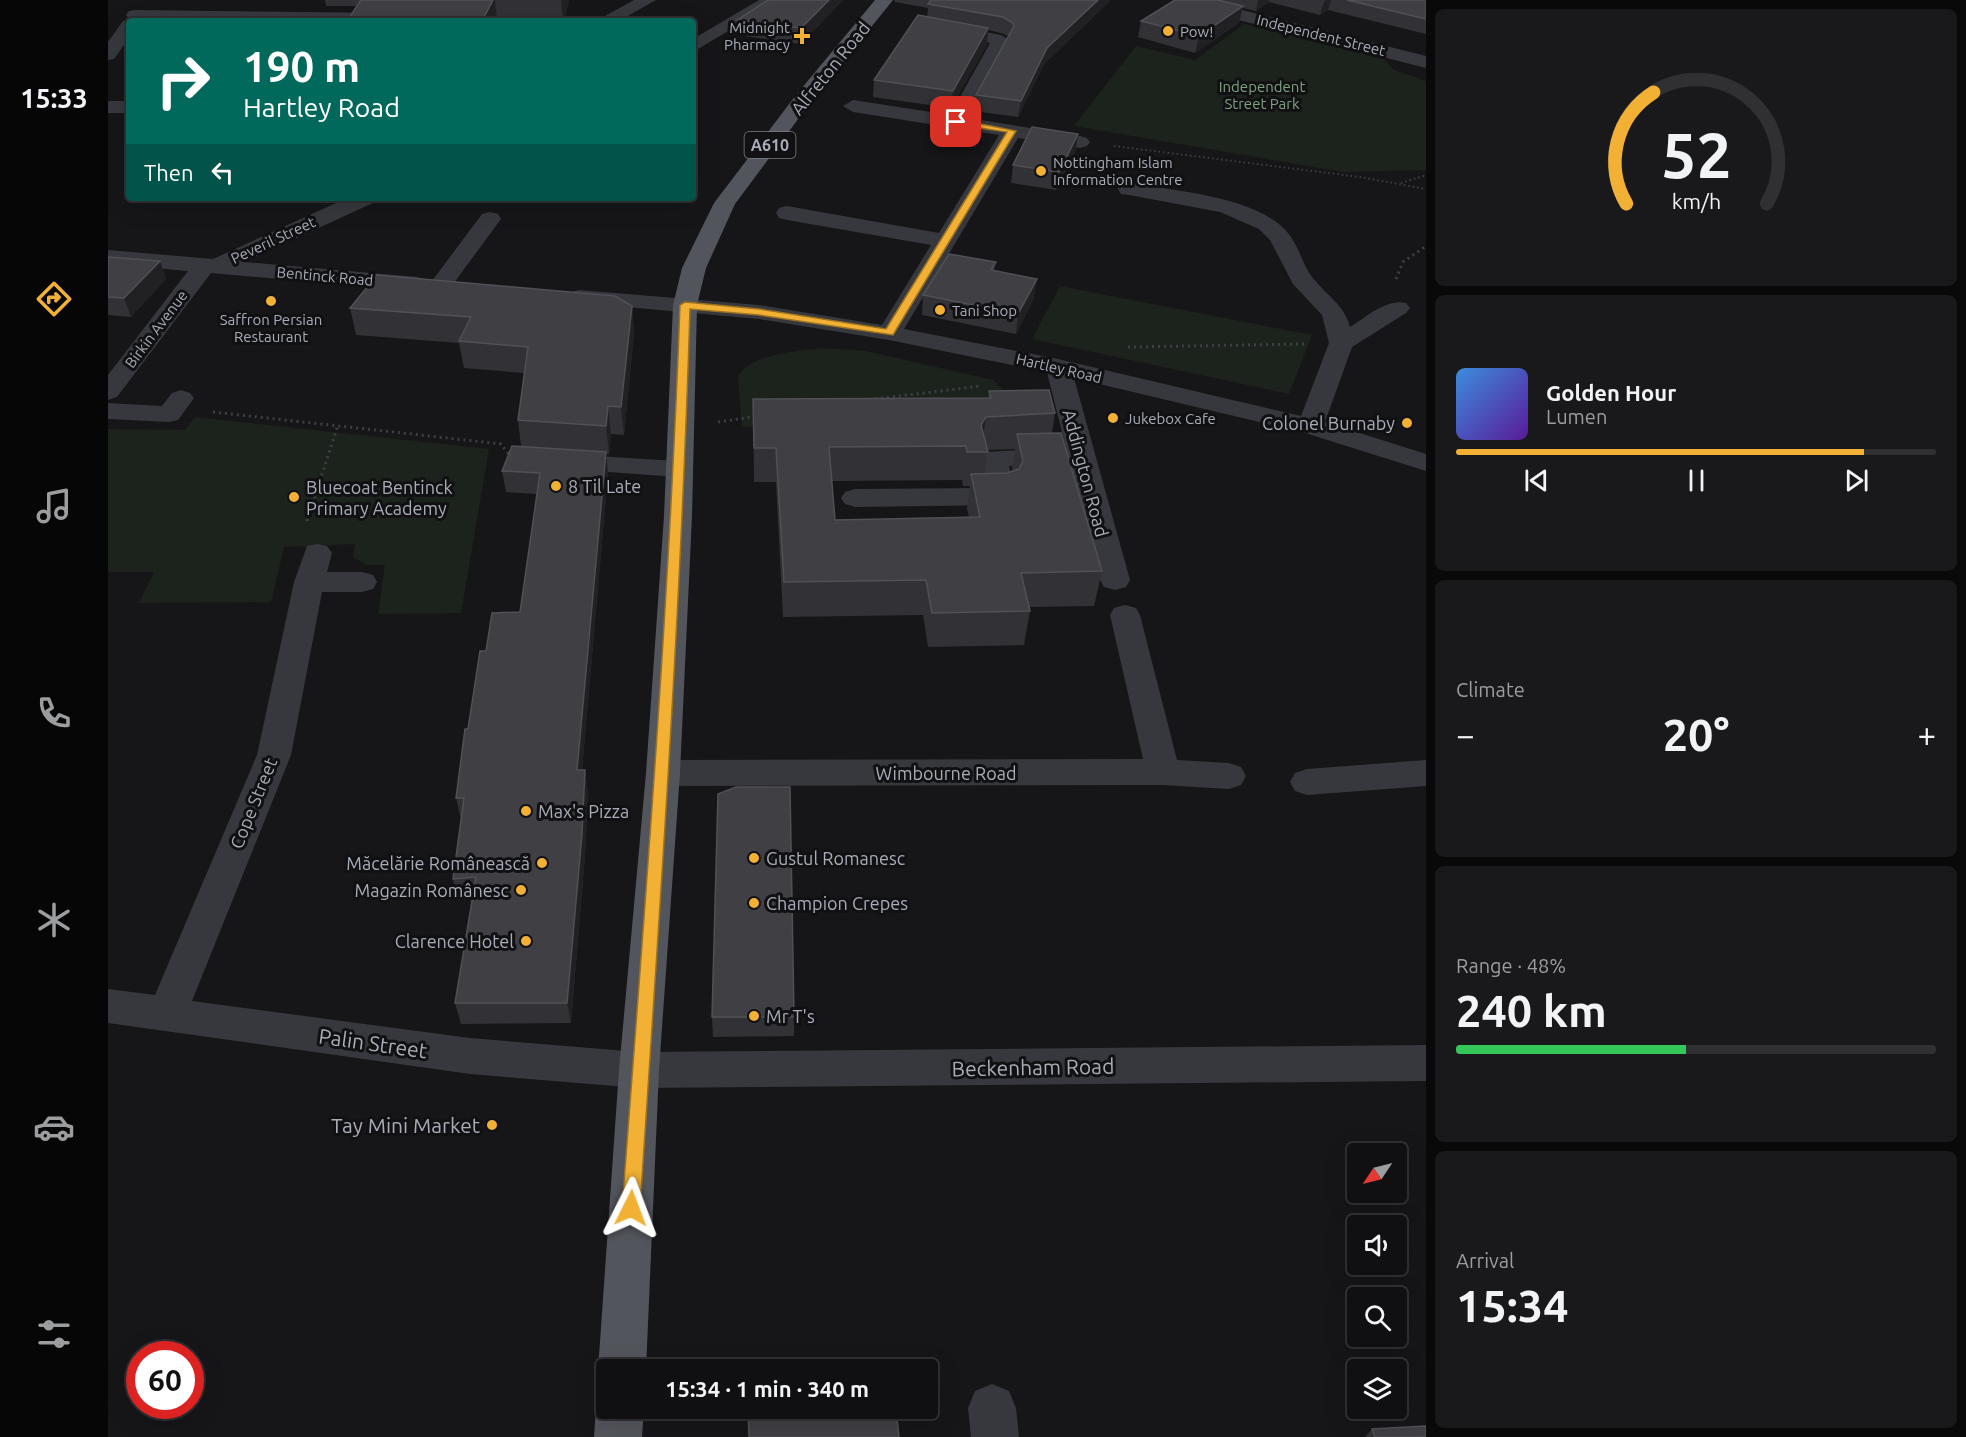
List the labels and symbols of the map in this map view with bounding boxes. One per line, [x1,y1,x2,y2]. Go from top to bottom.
street label: Independent Street [1255,11,1387,59]
street label: Alfreton Road [787,18,873,118]
place label: Midnight Pharmacy [724,19,790,53]
place label: Pow! [1180,23,1213,40]
marker: Pow! [1161,24,1175,38]
marker: Midnight Pharmacy [795,29,809,43]
park label: Independent Street Park [1219,78,1305,112]
pin [930,96,981,147]
road number: A610 [744,132,796,158]
place label: Nottingham Islam Information Centre [1053,154,1182,188]
marker: Nottingham Islam Information Centre [1034,164,1048,178]
street label: Peveril Street [228,213,318,267]
street label: Bentinck Road [276,263,374,289]
street label: Birkin Avenue [121,287,191,371]
marker: Saffron Persian Restaurant [264,294,278,308]
place label: Tani Shop [952,302,1017,319]
marker: Tani Shop [933,303,947,317]
place label: Saffron Persian Restaurant [220,311,322,345]
street label: Hartley Road [1015,350,1103,386]
street label: Addington Road [1059,407,1113,539]
place label: Jukebox Cafe [1125,410,1216,427]
marker: Jukebox Cafe [1106,411,1120,425]
place label: Colonel Burnaby [1262,413,1395,433]
marker: Colonel Burnaby [1400,416,1414,430]
place label: 8 Til Late [568,476,641,496]
place label: Bluecoat Bentinck Primary Academy [306,477,452,518]
marker: 8 Til Late [549,479,563,493]
marker: Bluecoat Bentinck Primary Academy [287,490,301,504]
street label: Cope Street [226,755,280,851]
street label: Wimbourne Road [876,763,1016,783]
place label: Max's Pizza [538,801,629,821]
marker: Max's Pizza [519,804,533,818]
place label: Gustul Romanesc [766,848,905,868]
marker: Gustul Romanesc [747,851,761,865]
place label: Măcelărie Românească [346,853,530,873]
marker: Măcelărie Românească [535,856,549,870]
place label: Magazin Românesc [355,880,509,900]
marker: Magazin Românesc [514,883,528,897]
place label: Champion Crepes [766,893,908,913]
marker: Champion Crepes [747,896,761,910]
place label: Clarence Hotel [395,931,514,951]
marker: Clarence Hotel [519,934,533,948]
place label: Mr T's [766,1006,815,1026]
marker: Mr T's [747,1009,761,1023]
street label: Palin Street [317,1024,429,1062]
street label: Beckenham Road [951,1054,1115,1080]
place label: Tay Mini Market [331,1113,480,1137]
marker: Tay Mini Market [485,1118,499,1132]
north arrow [1347,1143,1407,1203]
position arrow [599,1176,663,1240]
speed limit sign: 60 [126,1341,204,1419]

